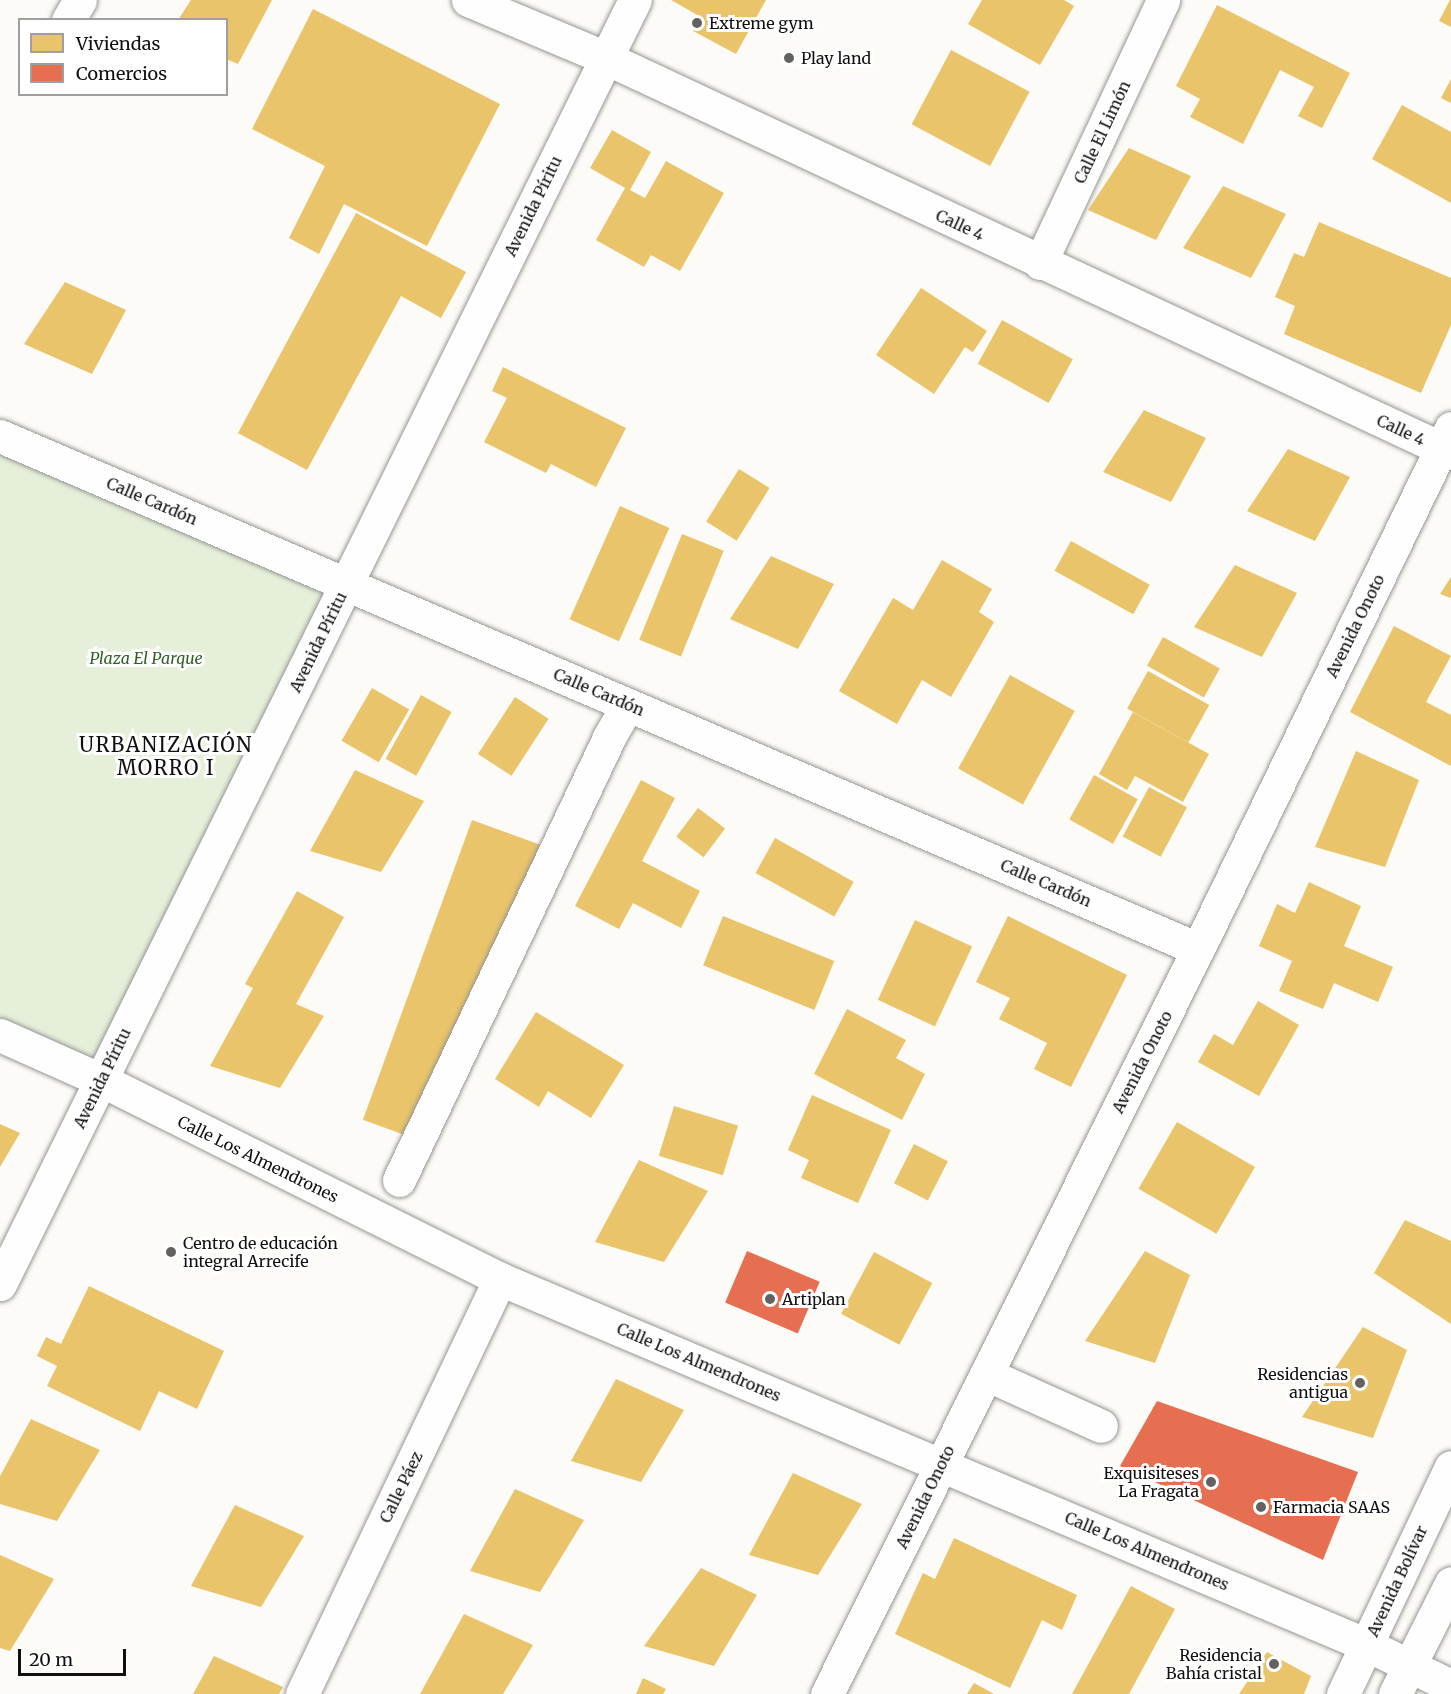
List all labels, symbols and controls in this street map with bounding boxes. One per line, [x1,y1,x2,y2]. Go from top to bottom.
place label: Extreme gym [709,13,814,33]
marker: Extreme gym [690,16,704,30]
legend [18,18,228,96]
text: Viviendas [76,32,160,55]
place label: Play land [801,48,871,68]
marker: Play land [782,51,796,65]
text: Comercios [76,62,167,85]
street label: Calle El Limón [1070,78,1134,186]
street label: Avenida Píritu [500,153,566,259]
street label: Calle 4 [933,205,987,245]
street label: Calle 4 [1374,410,1428,450]
street label: Calle Cardón [104,473,200,529]
street label: Avenida Onoto [1322,571,1388,681]
street label: Avenida Píritu [285,589,351,695]
park label: Plaza El Parque [89,648,203,668]
street label: Calle Cardón [551,664,647,720]
district label: URBANIZACIÓN MORRO I [79,732,253,779]
street label: Calle Cardón [998,855,1094,911]
street label: Avenida Onoto [1108,1008,1176,1116]
street label: Avenida Píritu [69,1025,135,1131]
street label: Calle Los Almendrones [175,1112,341,1206]
place label: Centro de educación integral Arrecife [183,1233,338,1271]
marker: Centro de educación integral Arrecife [164,1245,178,1259]
place label: Artiplan [782,1289,846,1309]
marker: Artiplan [763,1292,777,1306]
street label: Calle Los Almendrones [614,1319,784,1405]
place label: Residencias antigua [1257,1364,1348,1402]
marker: Residencias antigua [1353,1376,1367,1390]
street label: Avenida Onoto [892,1442,958,1552]
street label: Calle Páez [375,1448,427,1526]
place label: Exquisiteses La Fragata [1104,1463,1199,1501]
marker: Exquisiteses La Fragata [1204,1475,1218,1489]
place label: Farmacia SAAS [1273,1497,1390,1517]
marker: Farmacia SAAS [1254,1500,1268,1514]
street label: Calle Los Almendrones [1062,1508,1232,1594]
street label: Avenida Bolívar [1363,1522,1431,1640]
scale bar [21,1637,129,1675]
place label: Residencia Bahía cristal [1166,1645,1262,1683]
text: 20 m [29,1648,73,1671]
marker: Residencia Bahía cristal [1267,1657,1281,1671]

